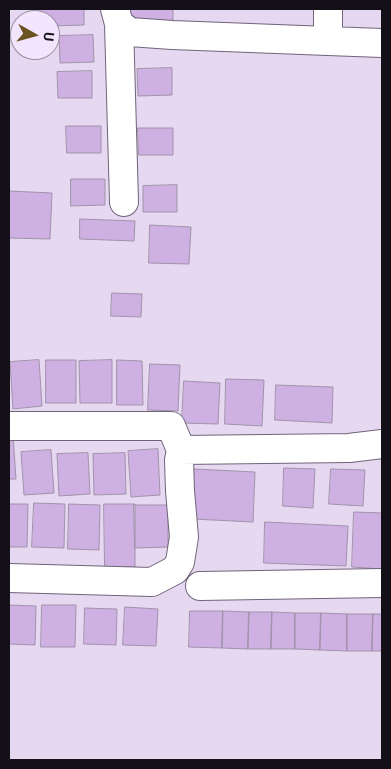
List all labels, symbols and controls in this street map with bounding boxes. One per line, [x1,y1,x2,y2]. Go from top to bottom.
north arrow [10,10,60,60]
text: U [40,31,57,42]

